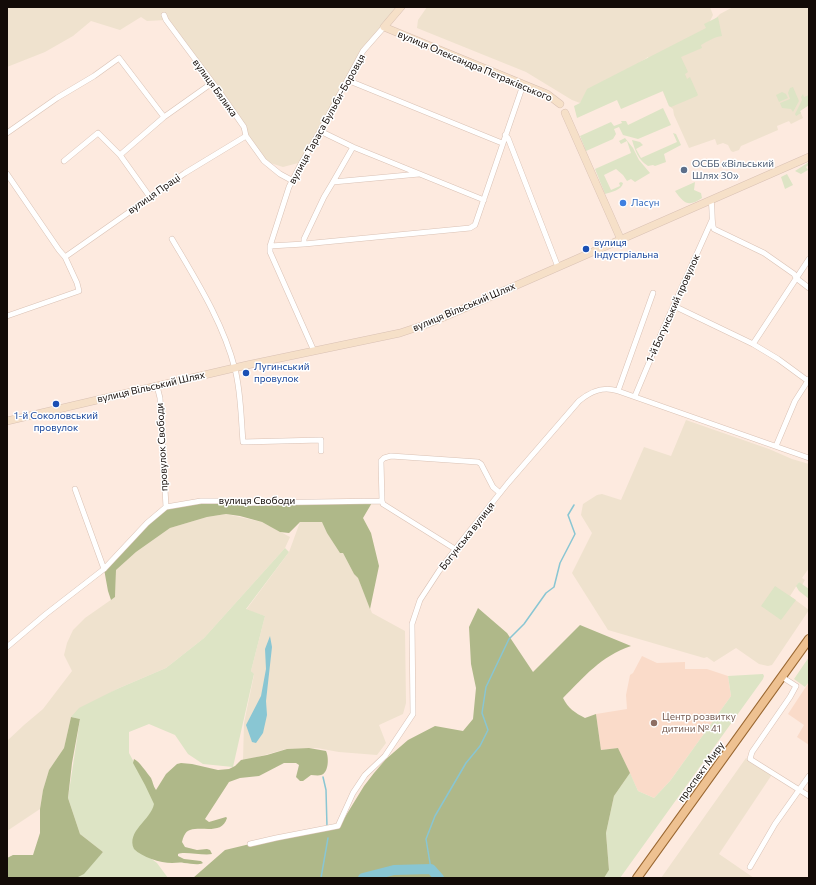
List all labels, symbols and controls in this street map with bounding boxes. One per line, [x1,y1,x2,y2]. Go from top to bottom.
street label: вулиця Олександра Петраківського [396,28,554,104]
street label: вулиця Тараса Бульби-Боровця [286,52,368,186]
street label: вулиця Бялика [190,57,240,119]
place label: ОСББ «Вільський Шлях 30» [692,158,774,182]
marker: ОСББ «Вільський Шлях 30» [679,165,689,175]
street label: вулиця Праці [125,171,183,217]
place label: Ласун [631,197,660,209]
marker: Ласун [618,198,628,208]
place label: вулиця Індустріальна [594,237,658,260]
marker: вулиця Індустріальна [581,244,591,254]
street label: 1-й Богунський провулок [644,252,702,364]
street label: вулиця Вільський Шлях [411,280,517,334]
place label: Лугинський провулок [254,361,309,384]
marker: Лугинський провулок [241,368,251,378]
street label: вулиця Вільський Шлях [96,369,206,405]
marker: 1-й Соколовський провулок [51,399,61,409]
street label: провулок Свободи [154,403,170,491]
place label: 1-й Соколовський провулок [14,410,98,434]
street label: вулиця Свободи [219,495,295,507]
street label: Богунська вулиця [437,500,497,572]
place label: Центр розвитку дитини № 41 [662,711,736,734]
marker: Центр розвитку дитини № 41 [649,718,659,728]
street label: проспект Миру [675,740,727,804]

